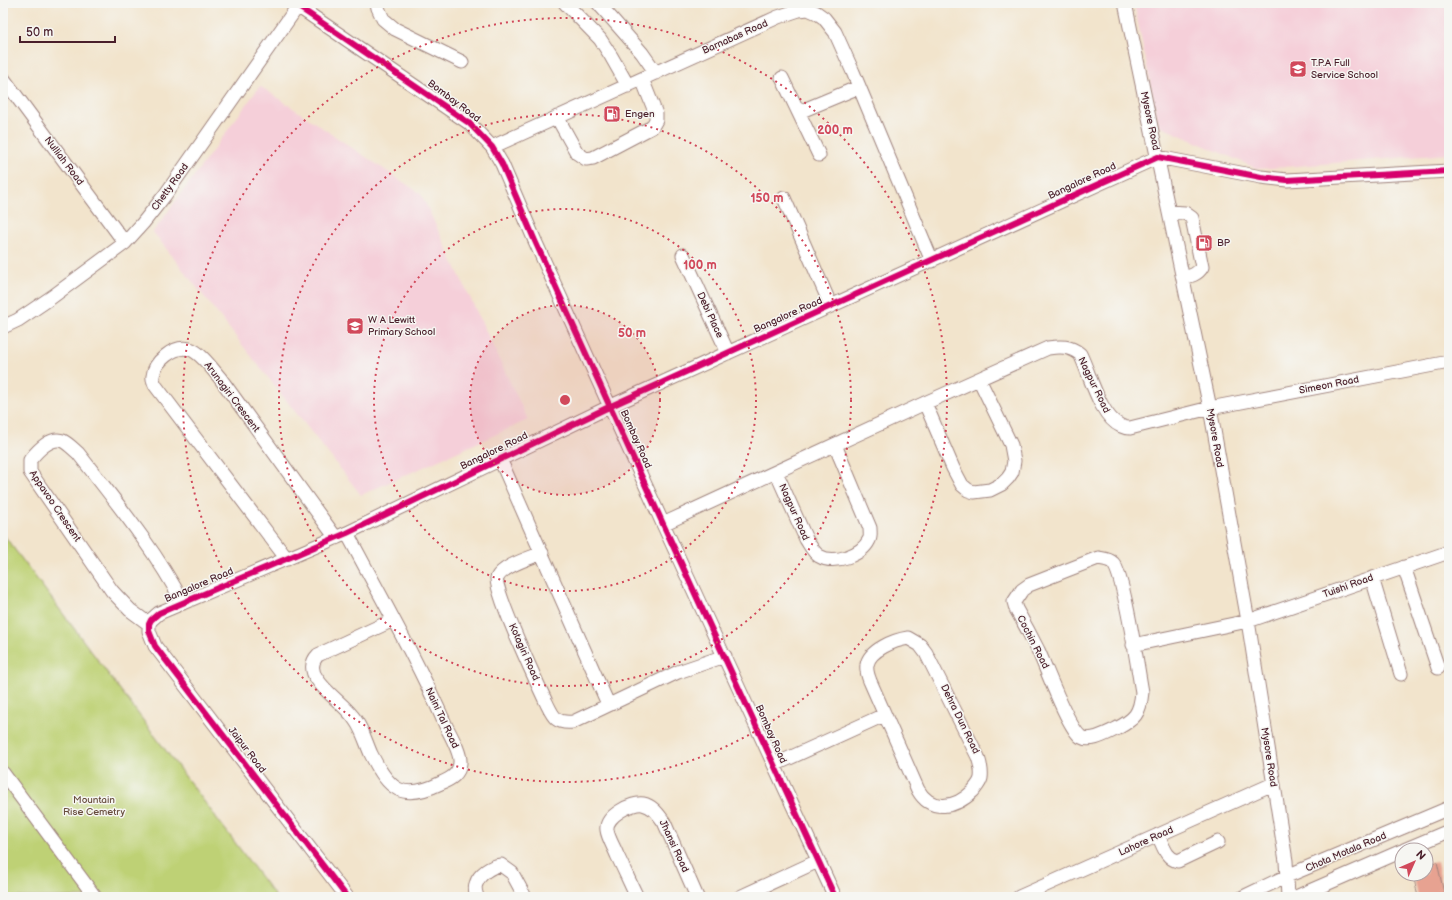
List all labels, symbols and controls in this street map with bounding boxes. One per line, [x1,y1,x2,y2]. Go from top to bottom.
street label: Barnabas Road [700,17,770,57]
scale bar [20,18,115,44]
text: 50 m [26,25,53,40]
place label: T.P.A Full Service School [1311,57,1378,81]
school or university icon: T.P.A Full Service School [1288,59,1308,79]
street label: Bombay Road [425,77,483,125]
street label: Mysore Road [1138,90,1162,152]
fuel station icon: Engen [602,104,622,124]
place label: Engen [625,108,655,120]
text: 200 m [817,123,853,138]
street label: Nulliah Road [42,134,86,188]
street label: Bangalore Road [1046,160,1118,202]
street label: Chetty Road [149,161,191,213]
text: 150 m [751,191,783,206]
fuel station icon: BP [1194,233,1214,253]
place label: BP [1217,237,1231,249]
text: 100 m [683,258,717,273]
street label: Debi Place [694,290,726,340]
street label: Bangalore Road [752,294,824,335]
place label: W A Lewitt Primary School [368,314,435,338]
school or university icon: W A Lewitt Primary School [345,316,365,336]
text: 50 m [618,326,646,341]
street label: Nagpur Road [1075,355,1113,415]
street label: Arunagiri Crescent [202,360,262,434]
street label: Simeon Road [1298,373,1360,397]
centre of rings [558,393,572,407]
street label: Mysore Road [1204,407,1226,469]
street label: Bombay Road [618,408,654,470]
street label: Bangalore Road [458,429,530,473]
street label: Appavoo Crescent [27,468,83,544]
street label: Nagpur Road [776,482,812,542]
street label: Bangalore Road [163,565,235,605]
street label: Tuishi Road [1321,571,1375,601]
street label: Cochin Road [1014,613,1052,671]
street label: Kotagiri Road [506,622,542,683]
street label: Dehra Dun Road [938,682,982,756]
street label: Naini Tal Road [423,686,461,751]
street label: Bombay Road [753,703,789,765]
street label: Jaipur Road [226,725,268,776]
street label: Mysore Road [1258,726,1280,788]
park label: Mountain Rise Cemetry [63,794,125,818]
street label: Jhansi Road [657,818,691,874]
street label: Lahore Road [1117,824,1175,858]
street label: Chota Motala Road [1304,829,1388,874]
north arrow [1394,842,1434,882]
text: N [1413,848,1428,863]

